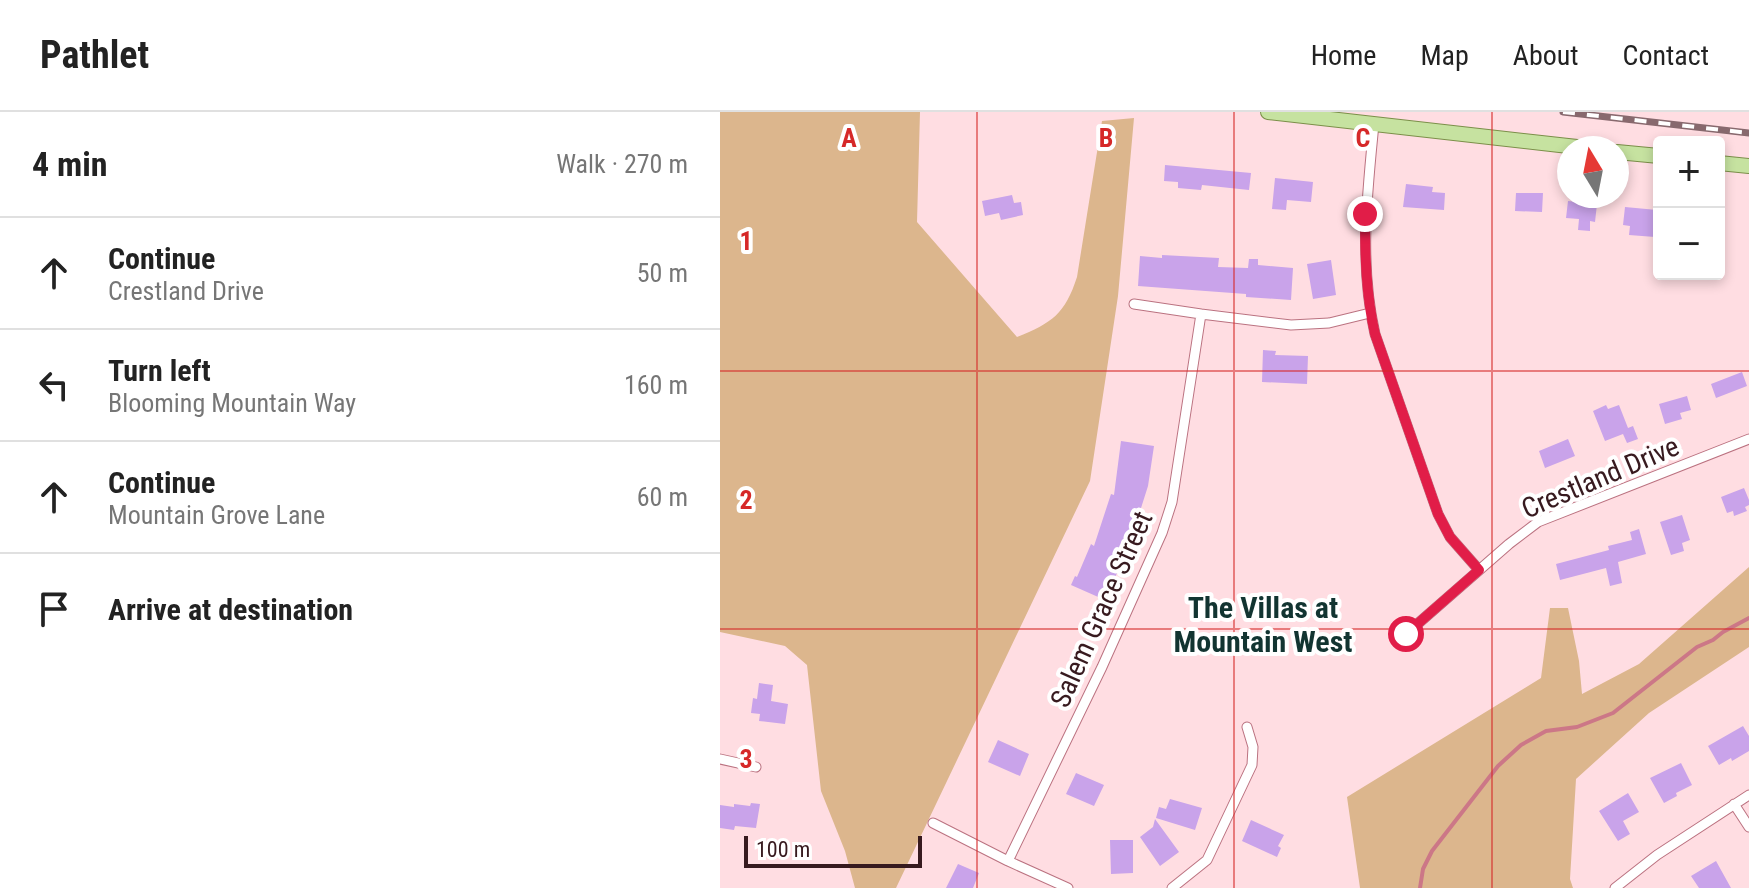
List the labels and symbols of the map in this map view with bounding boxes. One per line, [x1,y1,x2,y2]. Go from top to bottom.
text: A [841,123,857,153]
text: B [1099,123,1113,153]
text: C [1356,123,1371,153]
north arrow [1557,136,1629,208]
route end [1347,196,1383,232]
text: 1 [739,226,753,256]
street label: Crestland Drive [1516,429,1684,525]
text: 2 [739,485,753,515]
street label: Salem Grace Street [1043,506,1159,712]
district label: The Villas at Mountain West [1174,590,1352,659]
route start [1388,616,1424,652]
text: 3 [739,744,753,774]
scale bar [744,832,922,868]

